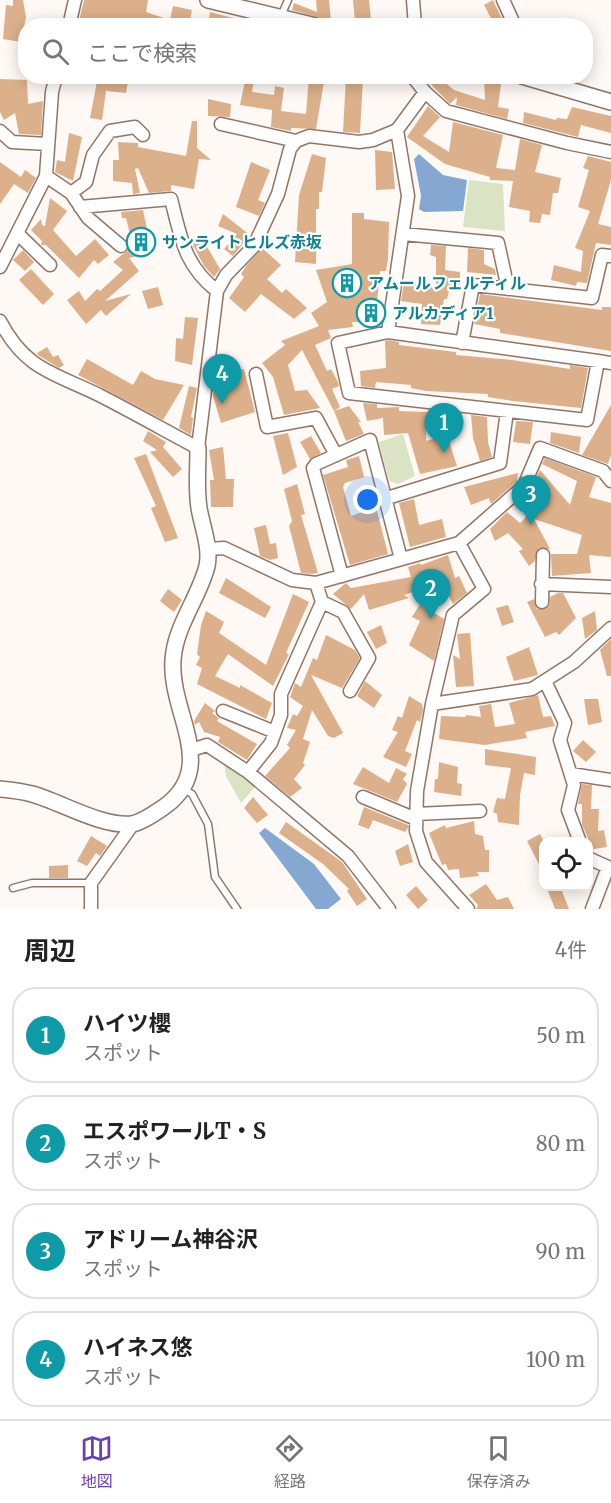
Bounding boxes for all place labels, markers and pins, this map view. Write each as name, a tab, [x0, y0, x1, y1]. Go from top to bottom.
building icon: サンライトヒルズ赤坂	[125, 226, 157, 258]
place label: サンライトヒルズ赤坂	[162, 232, 322, 252]
building icon: アムールフェルティル	[331, 267, 363, 299]
place label: アムールフェルティル	[368, 273, 526, 293]
building icon: アルカディア1	[355, 297, 387, 329]
place label: アルカディア1	[392, 303, 494, 323]
pin: 4	[202, 354, 242, 404]
pin: 1	[424, 404, 464, 453]
pin: 3	[512, 476, 550, 525]
pin: 2	[412, 570, 450, 619]

